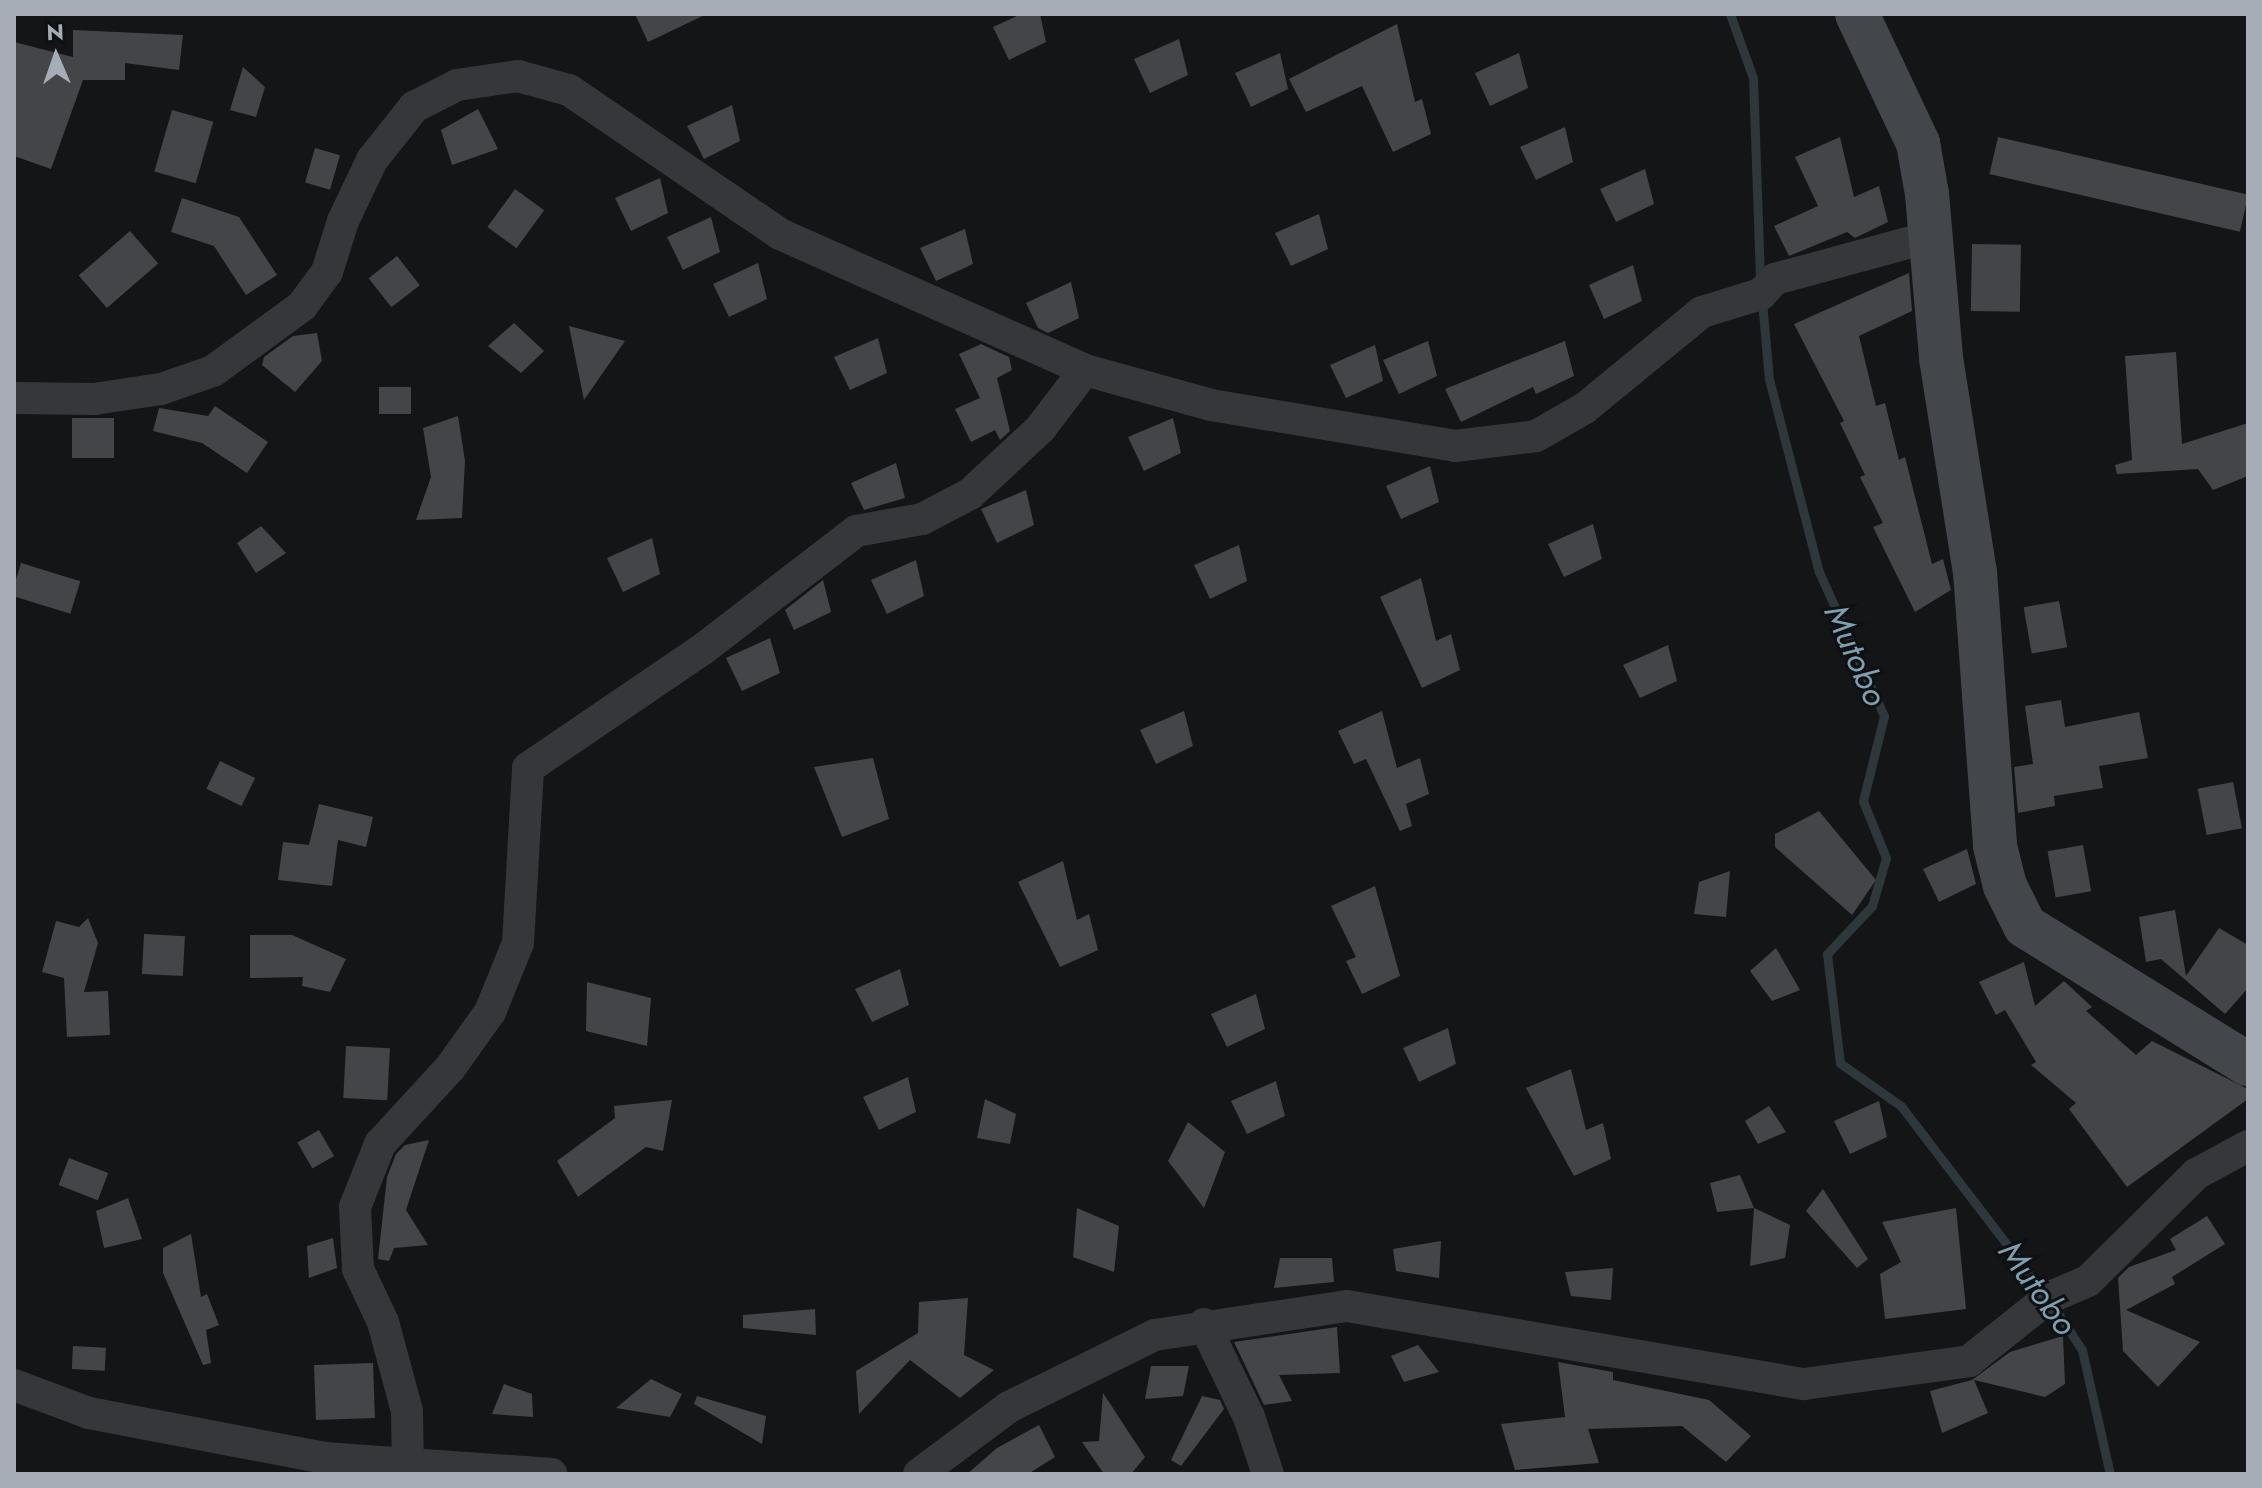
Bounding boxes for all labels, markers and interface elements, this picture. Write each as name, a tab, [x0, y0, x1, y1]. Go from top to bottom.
north arrow	[16, 16, 96, 96]
text: N	[46, 16, 64, 48]
water label: Mutobo	[1816, 598, 1896, 712]
water label: Mutobo	[1990, 1233, 2086, 1343]

